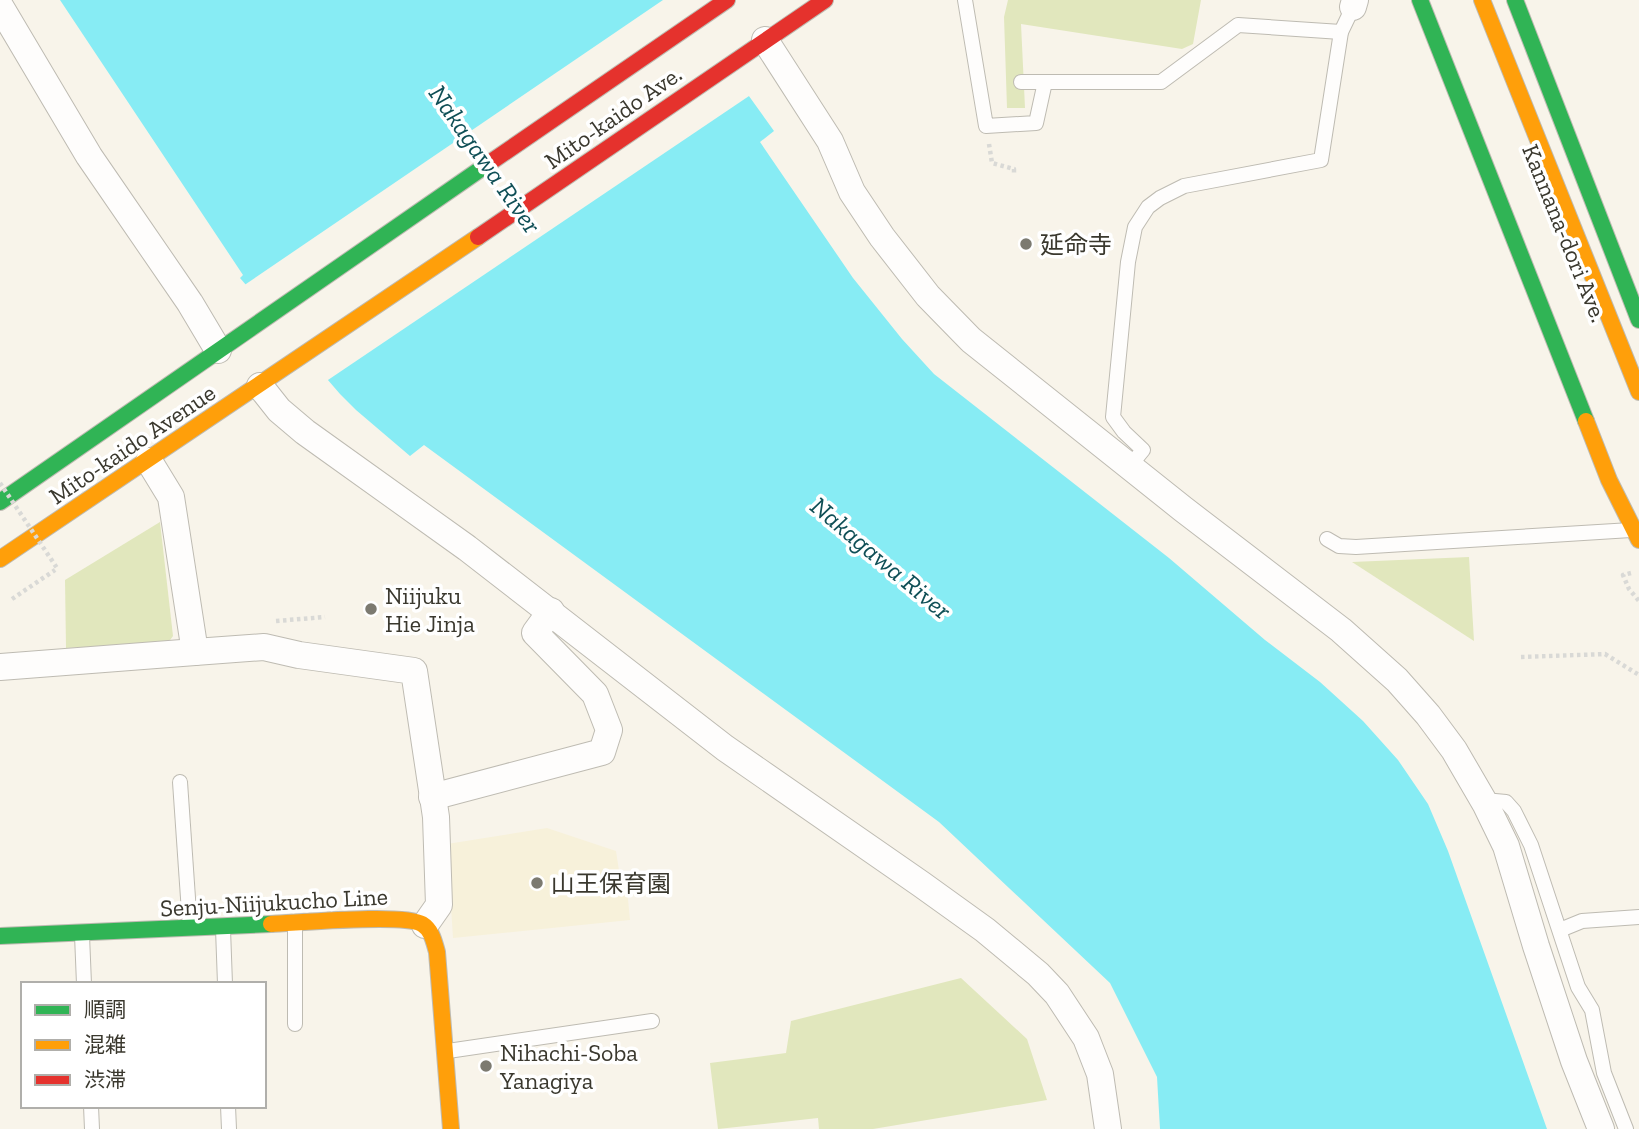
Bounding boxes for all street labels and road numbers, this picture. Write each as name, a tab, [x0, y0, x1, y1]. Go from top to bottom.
street label: Mito-kaido Ave.	[539, 59, 687, 175]
street label: Kannana-dori Ave.	[1516, 140, 1614, 326]
street label: Mito-kaido Avenue	[43, 378, 221, 510]
street label: Senju-Niijukucho Line	[159, 882, 389, 922]

